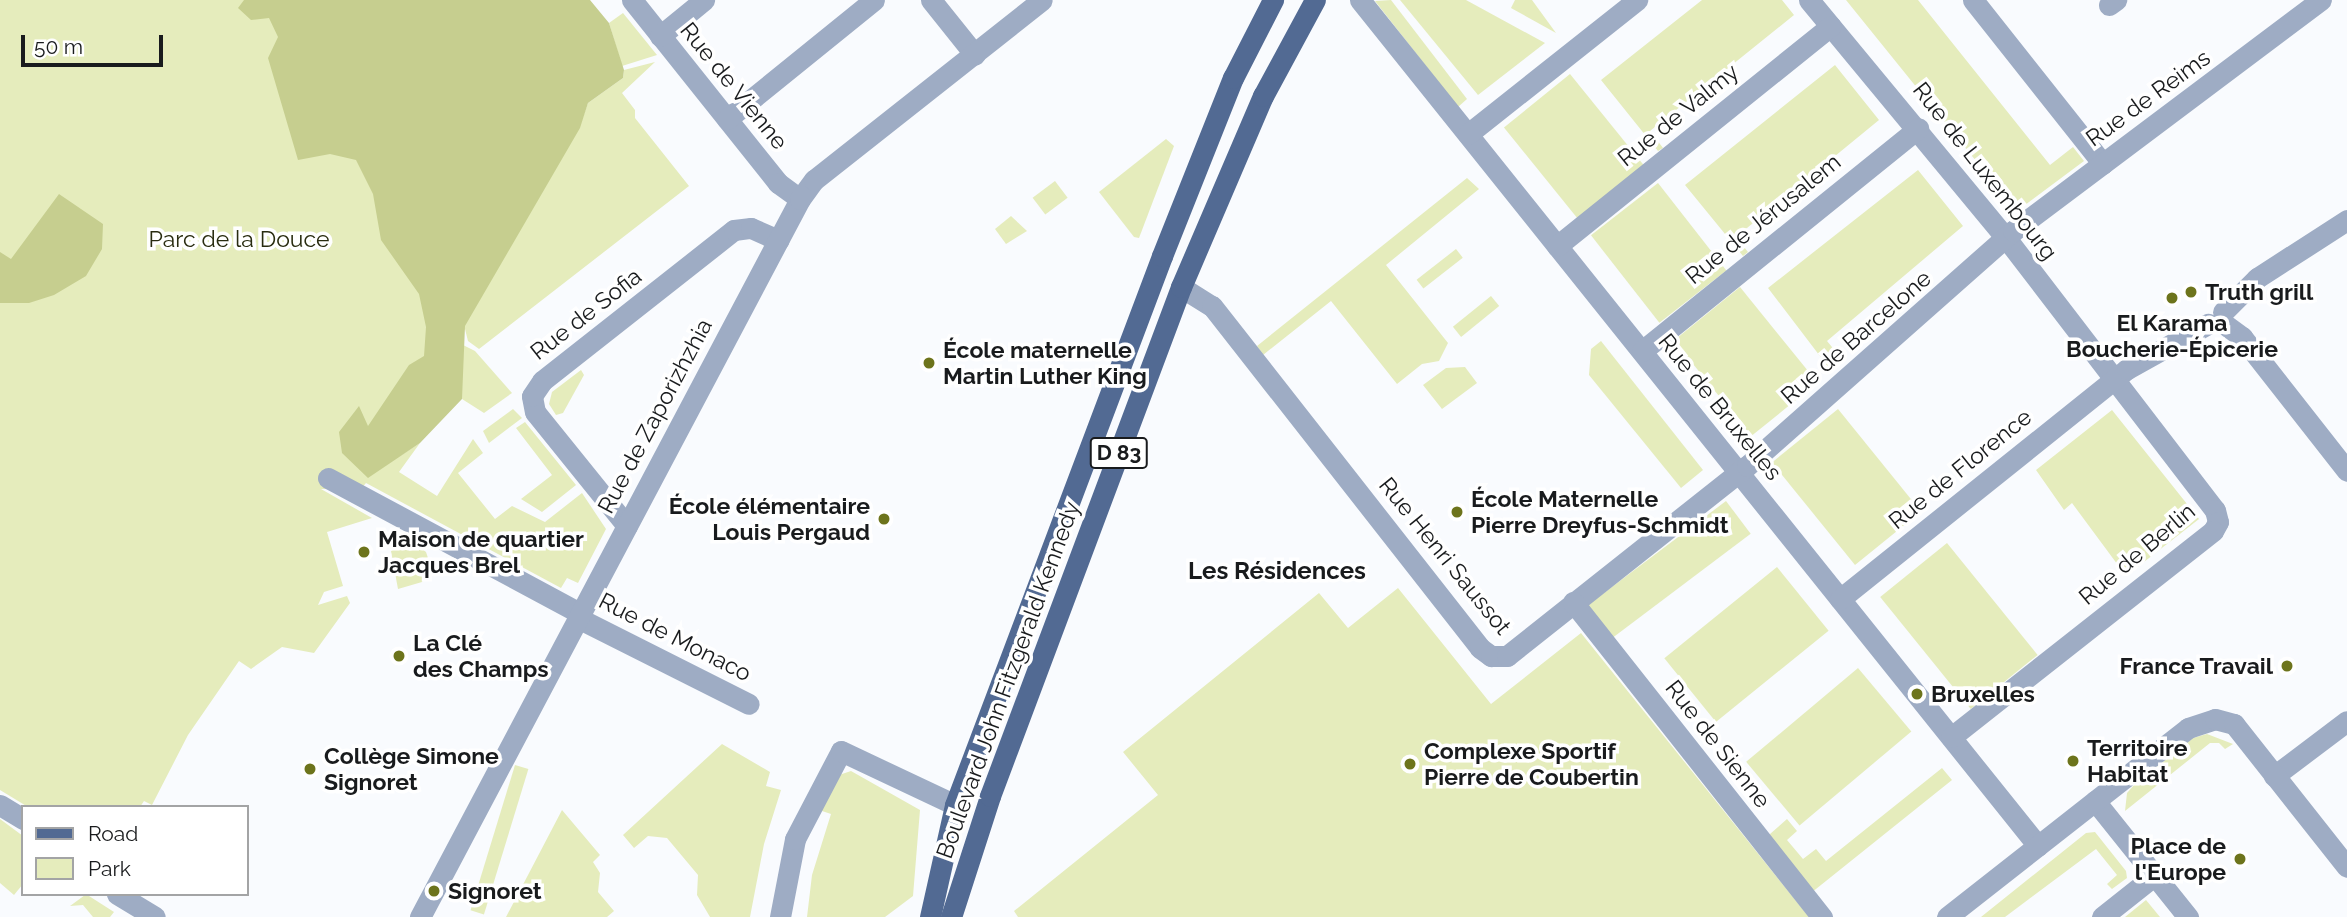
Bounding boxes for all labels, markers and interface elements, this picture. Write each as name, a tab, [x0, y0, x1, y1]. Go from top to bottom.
street label: Rue de Vienne	[674, 17, 794, 155]
scale bar	[24, 21, 166, 65]
text: 50 m	[34, 34, 83, 59]
street label: Rue de Reims	[2080, 44, 2216, 152]
street label: Rue de Valmy	[1612, 58, 1744, 172]
street label: Rue de Luxembourg	[1907, 77, 2063, 265]
street label: Rue de Jérusalem	[1680, 148, 1846, 290]
park label: Parc de la Douce	[148, 225, 330, 253]
street label: Rue de Sofia	[525, 262, 647, 366]
street label: Rue de Barcelone	[1775, 264, 1937, 410]
place label: Truth grill	[2205, 278, 2313, 306]
marker: Truth grill	[2183, 284, 2199, 300]
marker: El Karama Boucherie-Épicerie	[2164, 290, 2180, 306]
place label: El Karama Boucherie-Épicerie	[2066, 309, 2278, 363]
street label: Rue de Zaporizhzhia	[592, 314, 718, 518]
street label: Rue de Bruxelles	[1653, 328, 1787, 486]
place label: École maternelle Martin Luther King	[943, 336, 1147, 390]
marker: École maternelle Martin Luther King	[921, 355, 937, 371]
street label: Rue de Florence	[1883, 403, 2037, 535]
road number: D 83	[1089, 435, 1149, 470]
street label: Rue Henri Saussot	[1373, 472, 1517, 640]
place label: École Maternelle Pierre Dreyfus-Schmidt	[1471, 485, 1729, 539]
place label: École élémentaire Louis Pergaud	[669, 492, 870, 546]
street label: Boulevard John Fitzgerald Kennedy	[930, 497, 1086, 863]
street label: Rue de Berlin	[2073, 497, 2201, 611]
marker: École Maternelle Pierre Dreyfus-Schmidt	[1449, 504, 1465, 520]
marker: École élémentaire Louis Pergaud	[876, 511, 892, 527]
place label: Maison de quartier Jacques Brel	[378, 525, 584, 579]
marker: Maison de quartier Jacques Brel	[356, 544, 372, 560]
district label: Les Résidences	[1188, 557, 1366, 585]
street label: Rue de Monaco	[594, 587, 756, 687]
place label: La Clé des Champs	[413, 629, 549, 683]
marker: La Clé des Champs	[391, 648, 407, 664]
place label: France Travail	[2119, 652, 2273, 680]
marker: France Travail	[2279, 658, 2295, 674]
street label: Rue de Sienne	[1660, 675, 1776, 813]
place label: Bruxelles	[1931, 680, 2035, 708]
marker: Bruxelles	[1909, 686, 1925, 702]
place label: Territoire Habitat	[2087, 734, 2187, 788]
place label: Complexe Sportif Pierre de Coubertin	[1424, 737, 1639, 791]
place label: Collège Simone Signoret	[324, 742, 499, 796]
marker: Territoire Habitat	[2065, 753, 2081, 769]
marker: Complexe Sportif Pierre de Coubertin	[1402, 756, 1418, 772]
marker: Collège Simone Signoret	[302, 761, 318, 777]
legend	[21, 805, 248, 896]
text: Road	[88, 821, 138, 846]
place label: Place de l'Europe	[2130, 832, 2226, 886]
marker: Place de l'Europe	[2232, 851, 2248, 867]
text: Park	[88, 856, 131, 881]
place label: Signoret	[448, 877, 542, 905]
marker: Signoret	[426, 883, 442, 899]

